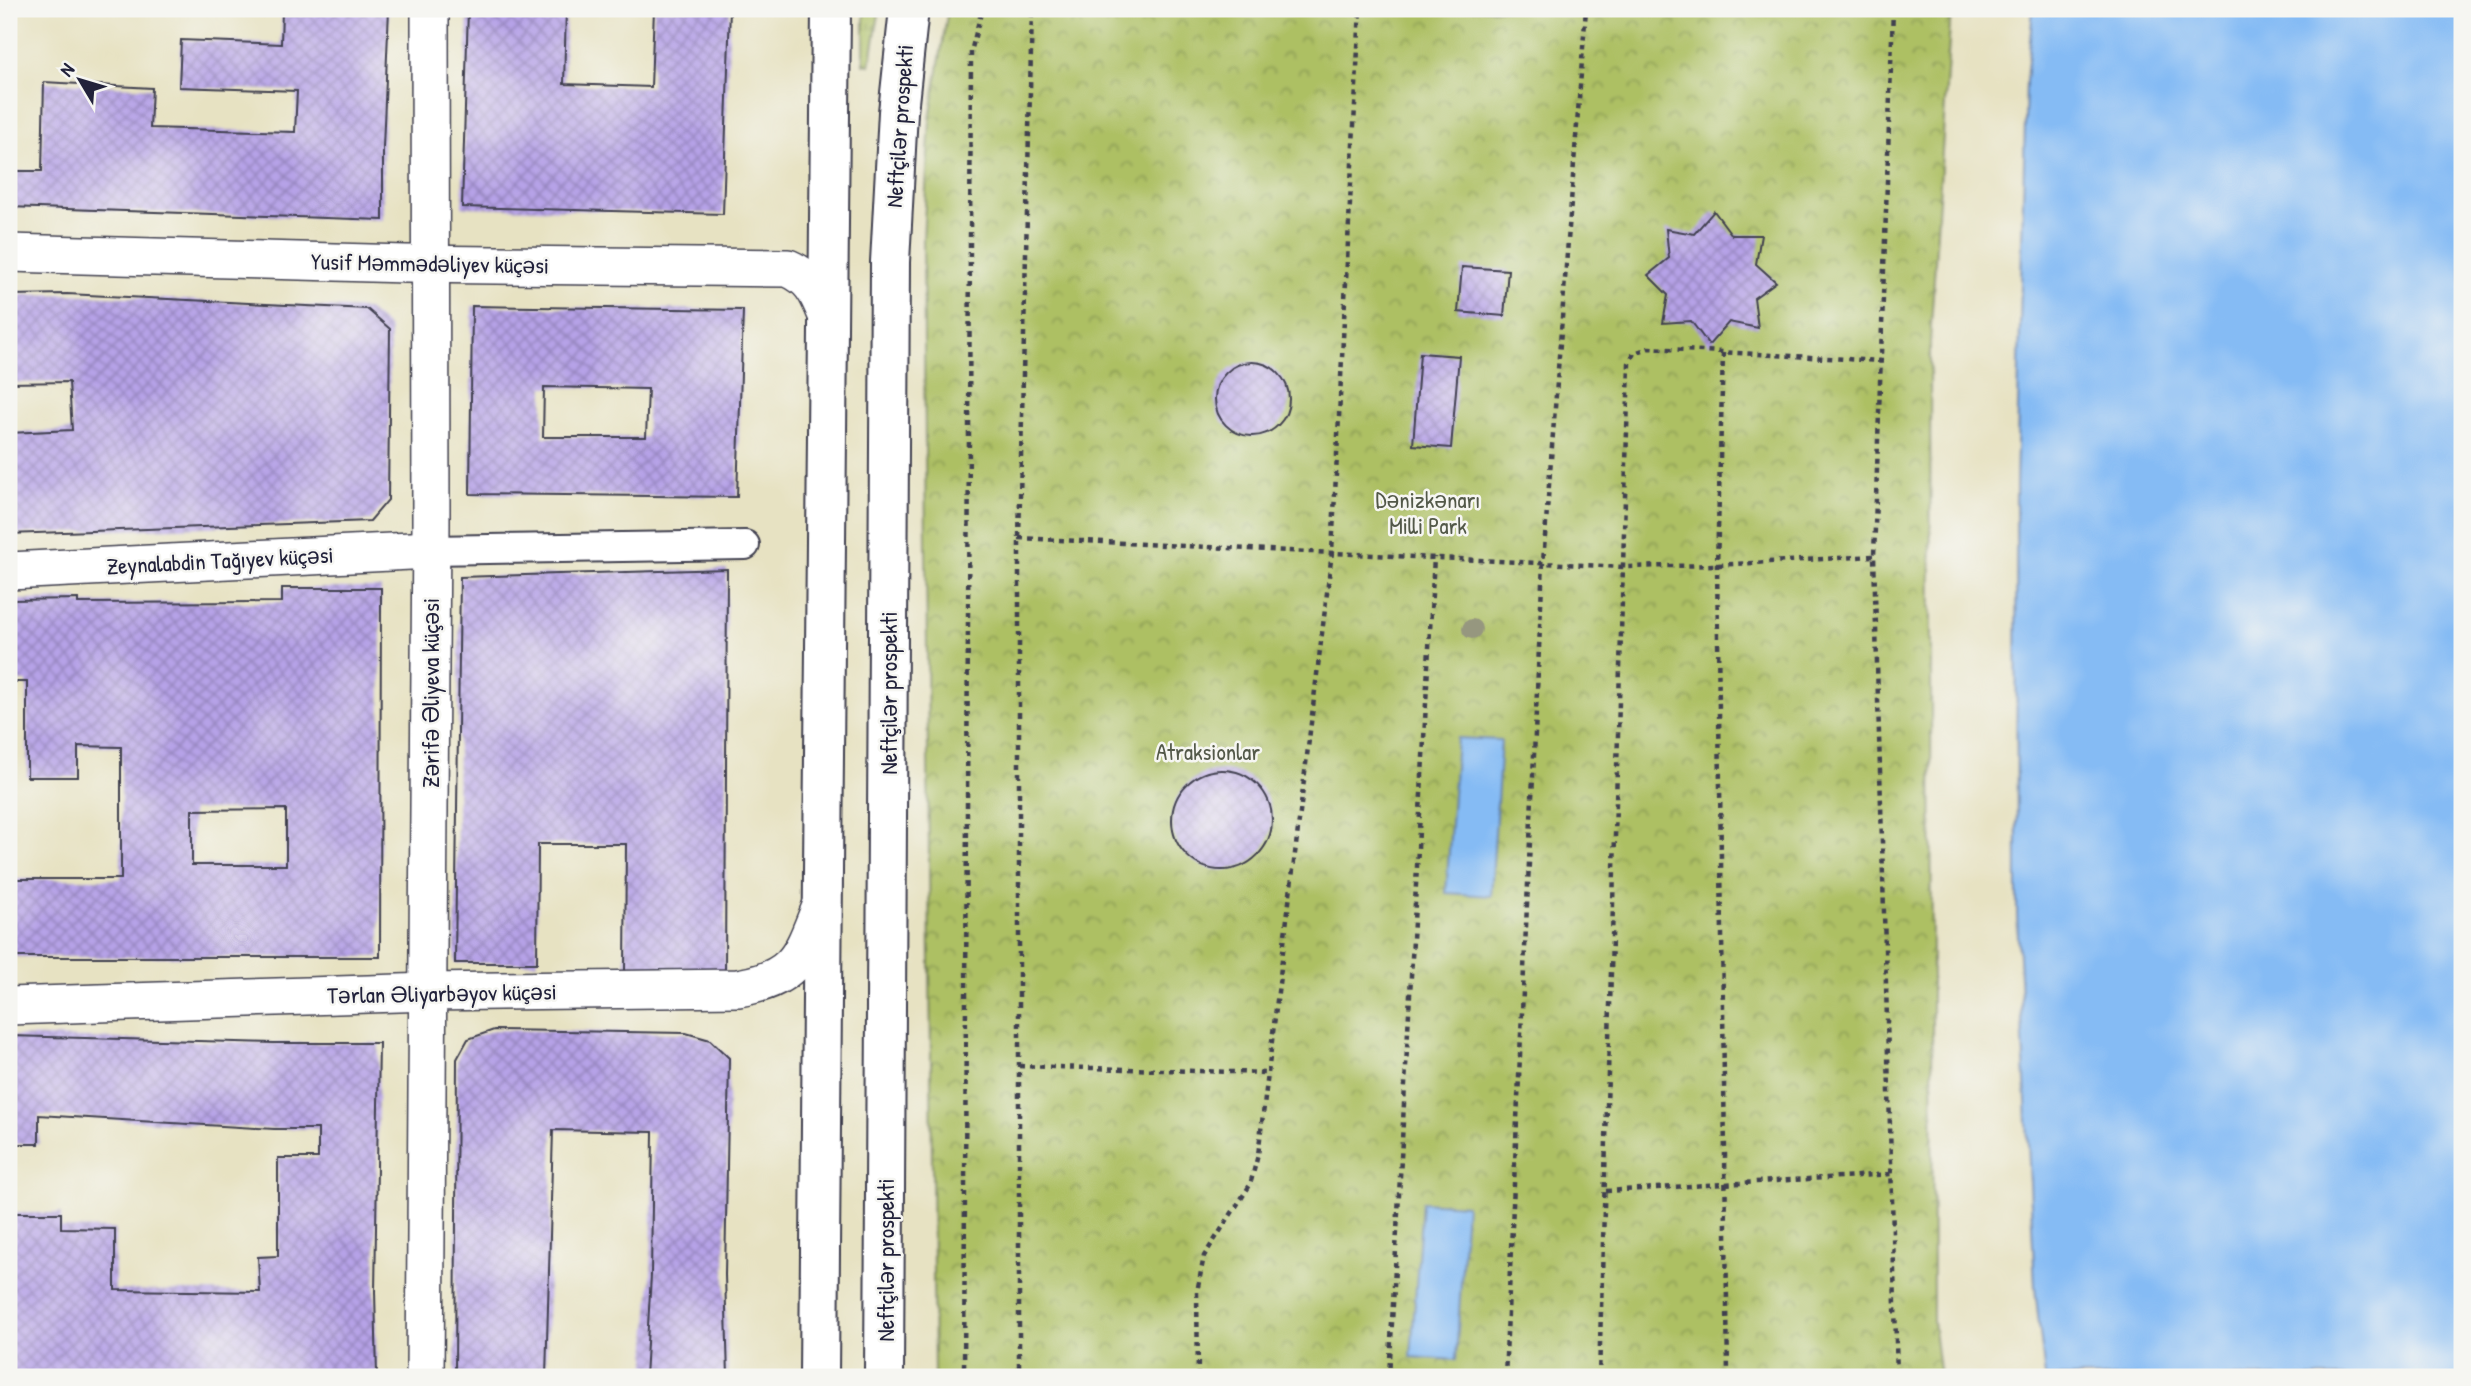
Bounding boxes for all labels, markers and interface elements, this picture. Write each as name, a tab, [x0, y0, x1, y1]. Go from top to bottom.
street label: Neftçilər prospekti	[878, 44, 920, 208]
north arrow	[46, 46, 116, 116]
text: N	[53, 58, 80, 82]
street label: Yusif Məmmədəliyev küçəsi	[311, 245, 549, 281]
park label: Dənizkənarı Milli Park	[1376, 484, 1480, 541]
street label: Zeynalabdin Tağıyev küçəsi	[106, 539, 334, 581]
street label: Zərifə Əliyeva küçəsi	[415, 598, 446, 788]
street label: Neftçilər prospekti	[873, 611, 904, 775]
park label: Atraksionlar	[1156, 736, 1260, 767]
street label: Tərlan Əliyarbəyov küçəsi	[327, 975, 557, 1011]
street label: Neftçilər prospekti	[870, 1178, 901, 1342]

